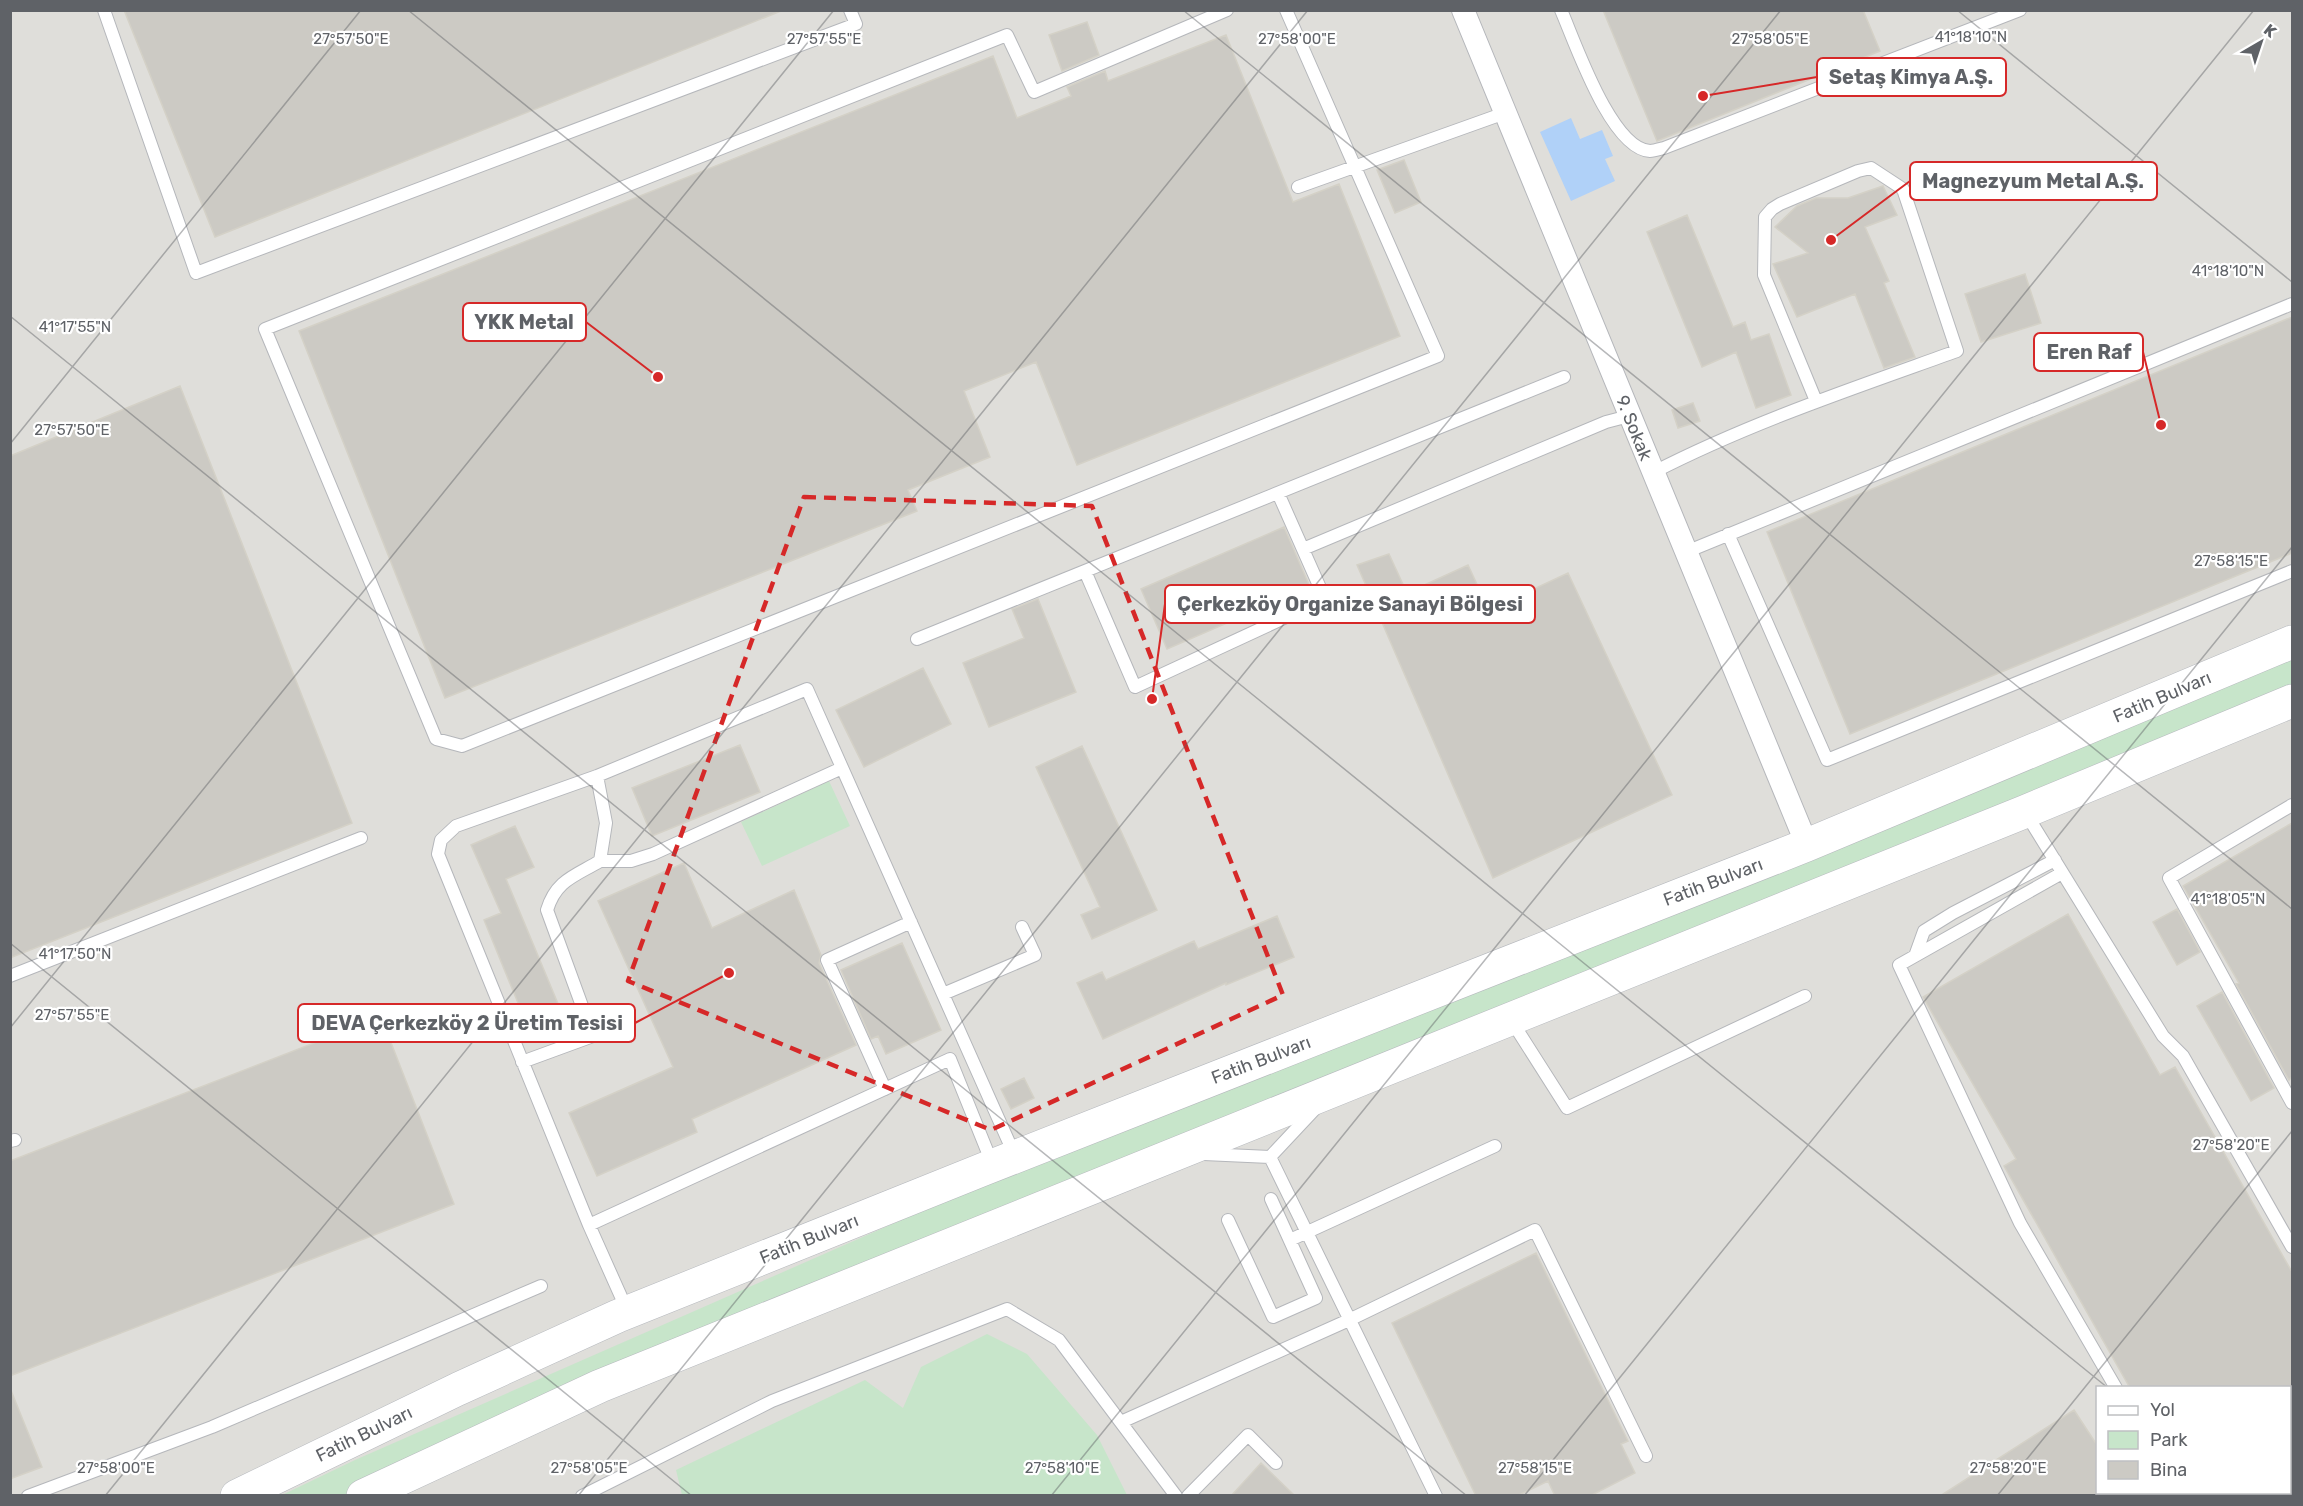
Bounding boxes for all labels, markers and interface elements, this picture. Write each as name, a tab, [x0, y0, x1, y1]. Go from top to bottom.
north arrow	[2231, 12, 2291, 72]
text: K	[2260, 20, 2281, 42]
text: 41°18'10"N	[1935, 28, 2007, 46]
text: 27°57'50"E	[313, 30, 389, 48]
text: 27°57'55"E	[787, 30, 861, 48]
text: 27°58'00"E	[1258, 30, 1336, 48]
text: 27°58'05"E	[1731, 30, 1809, 48]
callout: Setaş Kimya A.Ş.	[1817, 58, 2006, 96]
text: Setaş Kimya A.Ş.	[1829, 65, 1993, 89]
callout: Magnezyum Metal A.Ş.	[1910, 162, 2157, 200]
text: Magnezyum Metal A.Ş.	[1922, 169, 2144, 193]
text: 41°18'10"N	[2192, 262, 2264, 280]
callout: YKK Metal	[463, 303, 586, 341]
text: YKK Metal	[474, 310, 574, 334]
text: 41°17'55"N	[39, 318, 111, 336]
callout: Eren Raf	[2034, 333, 2143, 371]
text: Eren Raf	[2046, 340, 2132, 364]
street label: 9. Sokak	[1611, 392, 1657, 464]
text: 27°57'50"E	[34, 421, 110, 439]
text: 27°58'15"E	[2194, 552, 2268, 570]
callout: Çerkezköy Organize Sanayi Bölgesi	[1165, 585, 1535, 623]
text: Çerkezköy Organize Sanayi Bölgesi	[1177, 592, 1523, 616]
street label: Fatih Bulvarı	[2110, 666, 2214, 728]
street label: Fatih Bulvarı	[1660, 853, 1766, 911]
text: 41°18'05"N	[2191, 890, 2265, 908]
text: 41°17'50"N	[38, 945, 112, 963]
callout: DEVA Çerkezköy 2 Üretim Tesisi	[298, 1004, 635, 1042]
text: 27°57'55"E	[35, 1006, 109, 1024]
text: DEVA Çerkezköy 2 Üretim Tesisi	[311, 1011, 623, 1035]
street label: Fatih Bulvarı	[1208, 1031, 1314, 1089]
text: 27°58'20"E	[2192, 1136, 2270, 1154]
street label: Fatih Bulvarı	[756, 1209, 862, 1269]
legend	[2096, 1386, 2291, 1494]
text: Yol	[2150, 1399, 2175, 1421]
street label: Fatih Bulvarı	[312, 1401, 416, 1467]
text: Park	[2150, 1429, 2188, 1451]
text: 27°58'00"E	[77, 1459, 155, 1477]
text: 27°58'05"E	[550, 1459, 628, 1477]
text: 27°58'10"E	[1025, 1459, 1099, 1477]
text: 27°58'15"E	[1498, 1459, 1572, 1477]
text: 27°58'20"E	[1969, 1459, 2047, 1477]
text: Bina	[2150, 1459, 2187, 1481]

